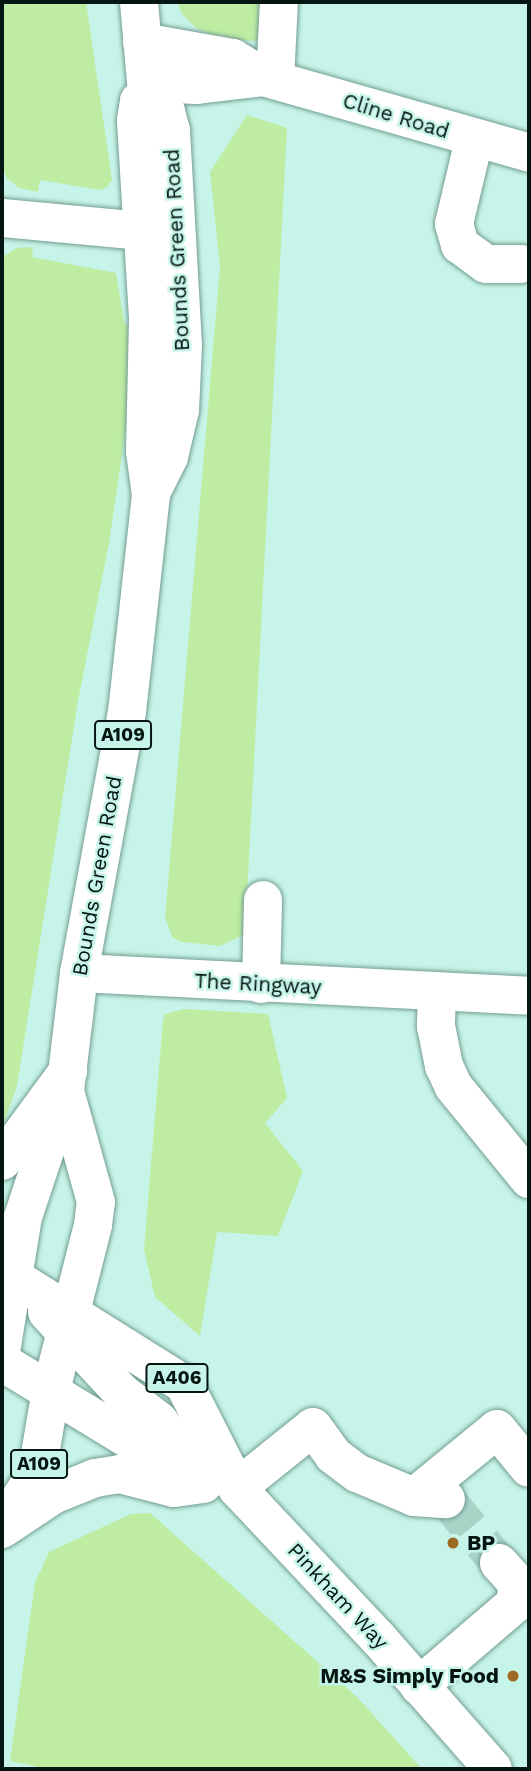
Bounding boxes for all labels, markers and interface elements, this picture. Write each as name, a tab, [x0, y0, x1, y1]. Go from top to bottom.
street label: Cline Road	[340, 88, 452, 144]
street label: Bounds Green Road	[159, 148, 195, 352]
road number: A109	[93, 720, 153, 750]
street label: Bounds Green Road	[67, 774, 127, 978]
street label: The Ringway	[194, 968, 322, 1000]
road number: A406	[144, 1362, 210, 1394]
road number: A109	[9, 1448, 69, 1480]
place label: BP	[467, 1530, 495, 1556]
marker: BP	[445, 1535, 461, 1551]
street label: Pinkham Way	[282, 1537, 394, 1655]
place label: M&S Simply Food	[320, 1663, 499, 1689]
marker: M&S Simply Food	[505, 1668, 521, 1684]

